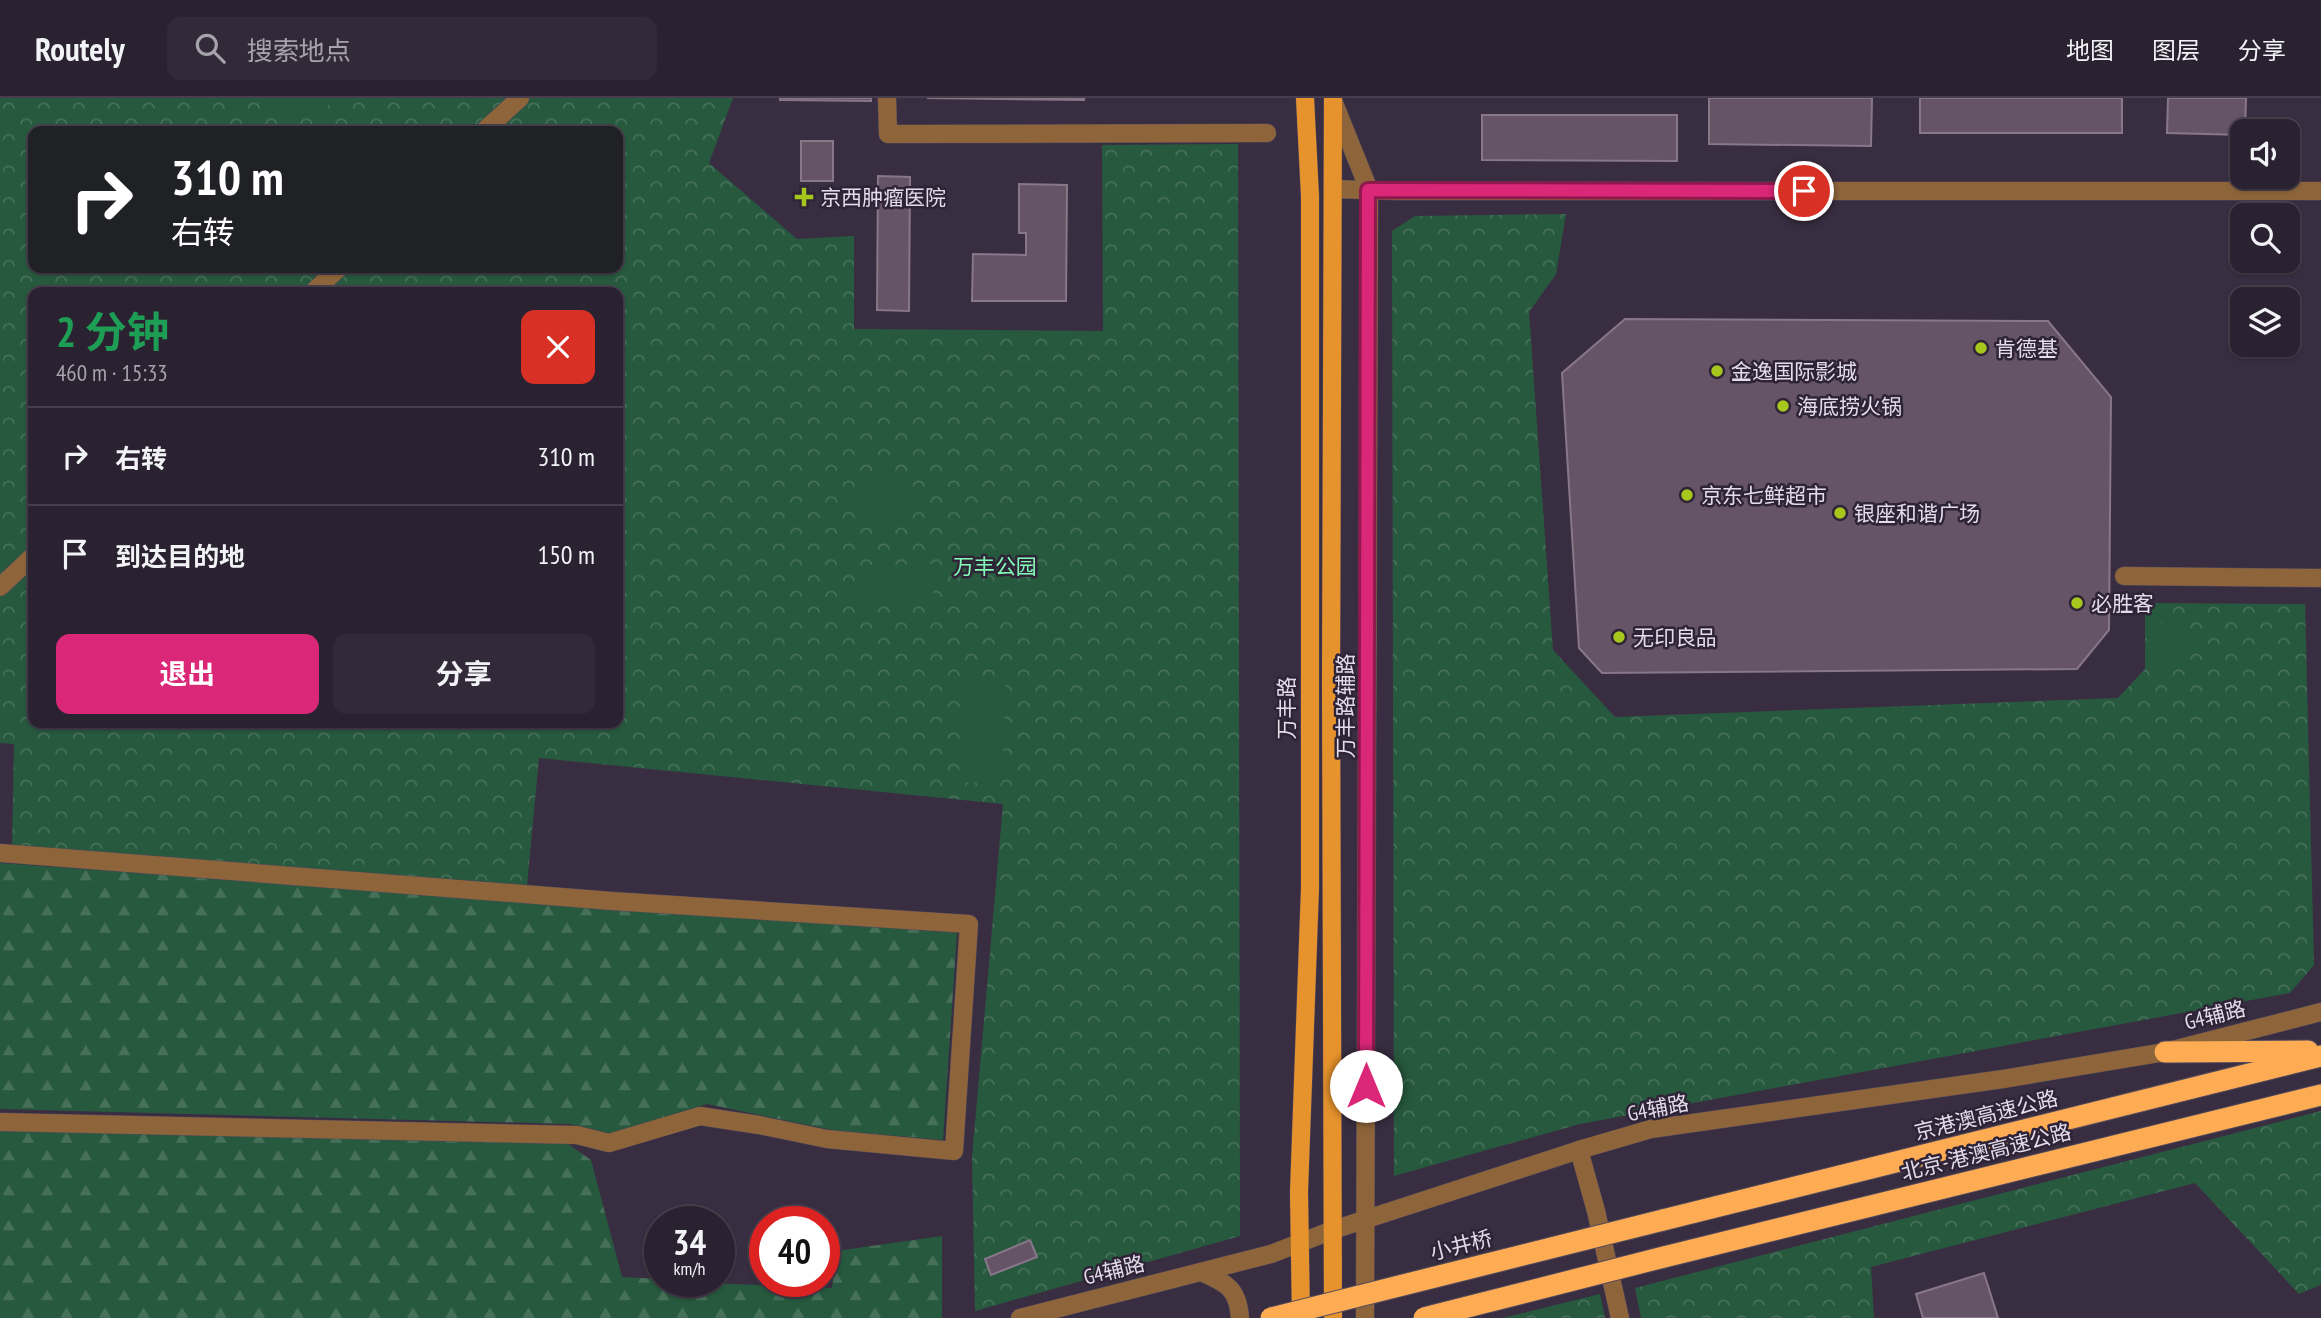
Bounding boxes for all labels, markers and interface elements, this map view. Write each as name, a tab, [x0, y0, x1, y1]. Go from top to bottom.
search box	[167, 17, 657, 80]
text: Routely	[35, 27, 125, 70]
icon: search	[191, 29, 229, 67]
text: 搜索地点	[247, 34, 351, 67]
text: 地图	[2066, 35, 2114, 66]
text: 图层	[2152, 35, 2200, 66]
text: 分享	[2238, 35, 2286, 66]
map controls	[2230, 119, 2300, 357]
button: sound	[2230, 119, 2300, 189]
text: 310 m	[171, 145, 284, 209]
icon: right	[56, 154, 147, 245]
pin	[1774, 161, 1834, 221]
icon: arrive	[1785, 172, 1823, 210]
place label: 京西肿瘤医院	[820, 184, 946, 211]
marker: 京西肿瘤医院	[794, 187, 814, 207]
button: search	[2230, 203, 2300, 273]
text: 右转	[171, 211, 235, 253]
button: layers	[2230, 287, 2300, 357]
text: 2 分钟	[56, 304, 169, 359]
button: close	[521, 310, 595, 384]
place label: 肯德基	[1995, 335, 2058, 362]
marker: 肯德基	[1973, 340, 1989, 356]
text: 460 m · 15:33	[56, 358, 168, 387]
place label: 金逸国际影城	[1731, 358, 1857, 385]
marker: 金逸国际影城	[1709, 363, 1725, 379]
place label: 海底捞火锅	[1797, 393, 1902, 420]
marker: 海底捞火锅	[1775, 398, 1791, 414]
icon: right	[56, 437, 94, 475]
text: 310 m	[537, 440, 595, 473]
text: 右转	[115, 442, 167, 475]
place label: 京东七鲜超市	[1701, 482, 1827, 509]
marker: 京东七鲜超市	[1679, 487, 1695, 503]
place label: 银座和谐广场	[1854, 500, 1980, 527]
marker: 银座和谐广场	[1832, 505, 1848, 521]
icon: arrive	[56, 535, 94, 573]
text: 150 m	[537, 538, 595, 571]
text: 到达目的地	[115, 540, 245, 573]
park label: 万丰公园	[953, 553, 1037, 580]
place label: 必胜客	[2091, 590, 2154, 617]
marker: 必胜客	[2069, 595, 2085, 611]
place label: 无印良品	[1633, 624, 1717, 651]
marker: 无印良品	[1611, 629, 1627, 645]
button: 退出	[56, 634, 319, 714]
button: 分享	[333, 634, 595, 714]
street label: 万丰路辅路	[1332, 654, 1359, 759]
street label: 万丰路	[1273, 677, 1300, 740]
street label: G4辅路	[2182, 994, 2248, 1036]
position arrow	[1329, 1049, 1403, 1123]
street label: 京港澳高速公路	[1911, 1084, 2061, 1146]
street label: G4辅路	[1625, 1089, 1691, 1127]
street label: 北京-港澳高速公路	[1898, 1118, 2074, 1186]
speed limit sign: 40	[749, 1206, 840, 1297]
text: 34	[673, 1219, 706, 1265]
street label: 小井桥	[1427, 1224, 1495, 1266]
street label: G4辅路	[1081, 1249, 1147, 1291]
text: km/h	[674, 1257, 705, 1280]

